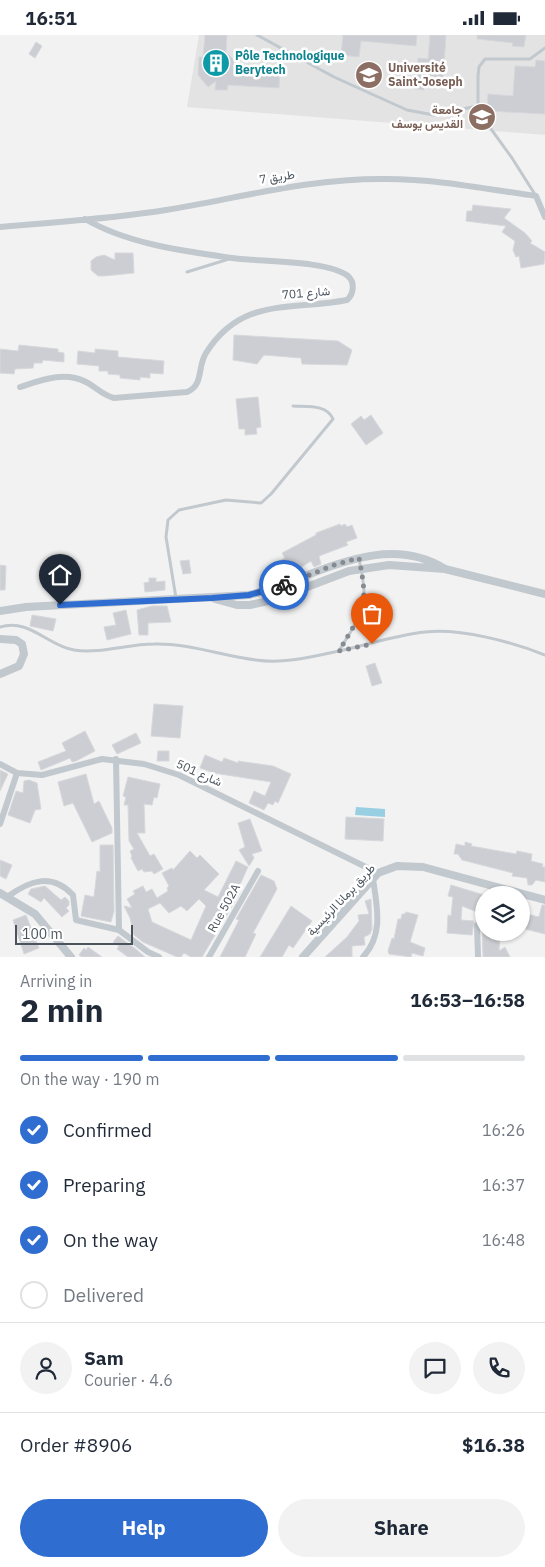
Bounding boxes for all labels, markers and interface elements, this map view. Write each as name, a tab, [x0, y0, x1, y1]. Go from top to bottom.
text: 16:51	[25, 6, 77, 30]
building icon: Pôle Technologique Berytech	[201, 48, 231, 78]
place label: Pôle Technologique Berytech	[235, 48, 345, 77]
school or university icon: Université Saint-Joseph	[354, 60, 384, 90]
place label: Université Saint-Joseph	[388, 60, 463, 89]
place label: جامعة القديس يوسف	[391, 102, 463, 132]
school or university icon: جامعة القديس يوسف	[467, 102, 497, 132]
street label: طريق 7	[258, 166, 296, 188]
street label: شارع 701	[281, 283, 331, 304]
pin	[39, 554, 81, 605]
courier	[259, 560, 309, 610]
icon: home	[46, 561, 74, 589]
icon: bike	[270, 571, 298, 599]
pin	[351, 593, 393, 644]
icon: bag	[358, 600, 386, 628]
street label: شارع 501	[173, 756, 224, 791]
street label: طريق برمانا الرئيسية	[303, 860, 379, 940]
street label: Rue 502A	[204, 881, 243, 935]
map controls	[475, 886, 530, 941]
button: layers	[475, 886, 530, 941]
scale bar	[15, 922, 132, 945]
text: 100 m	[22, 925, 63, 943]
text: Arriving in	[20, 971, 92, 991]
text: 16:53–16:58	[410, 988, 525, 1012]
text: 2 min	[20, 989, 104, 1031]
text: On the way · 190 m	[20, 1069, 159, 1089]
icon: check	[20, 1116, 48, 1144]
text: Confirmed	[63, 1118, 152, 1142]
text: 16:26	[482, 1120, 525, 1140]
icon: check	[20, 1171, 48, 1199]
text: Preparing	[63, 1173, 145, 1197]
text: 16:37	[482, 1175, 525, 1195]
icon: check	[20, 1226, 48, 1254]
text: On the way	[63, 1228, 158, 1252]
text: 16:48	[482, 1230, 525, 1250]
text: Delivered	[63, 1283, 144, 1307]
button: person	[20, 1342, 72, 1394]
button: chat	[409, 1342, 461, 1394]
button: phone	[473, 1342, 525, 1394]
text: Sam	[84, 1346, 124, 1370]
text: Courier · 4.6	[84, 1370, 173, 1390]
text: Order #8906	[20, 1433, 132, 1457]
text: $16.38	[462, 1433, 525, 1457]
button: Help	[20, 1499, 268, 1557]
button: Share	[278, 1499, 525, 1557]

